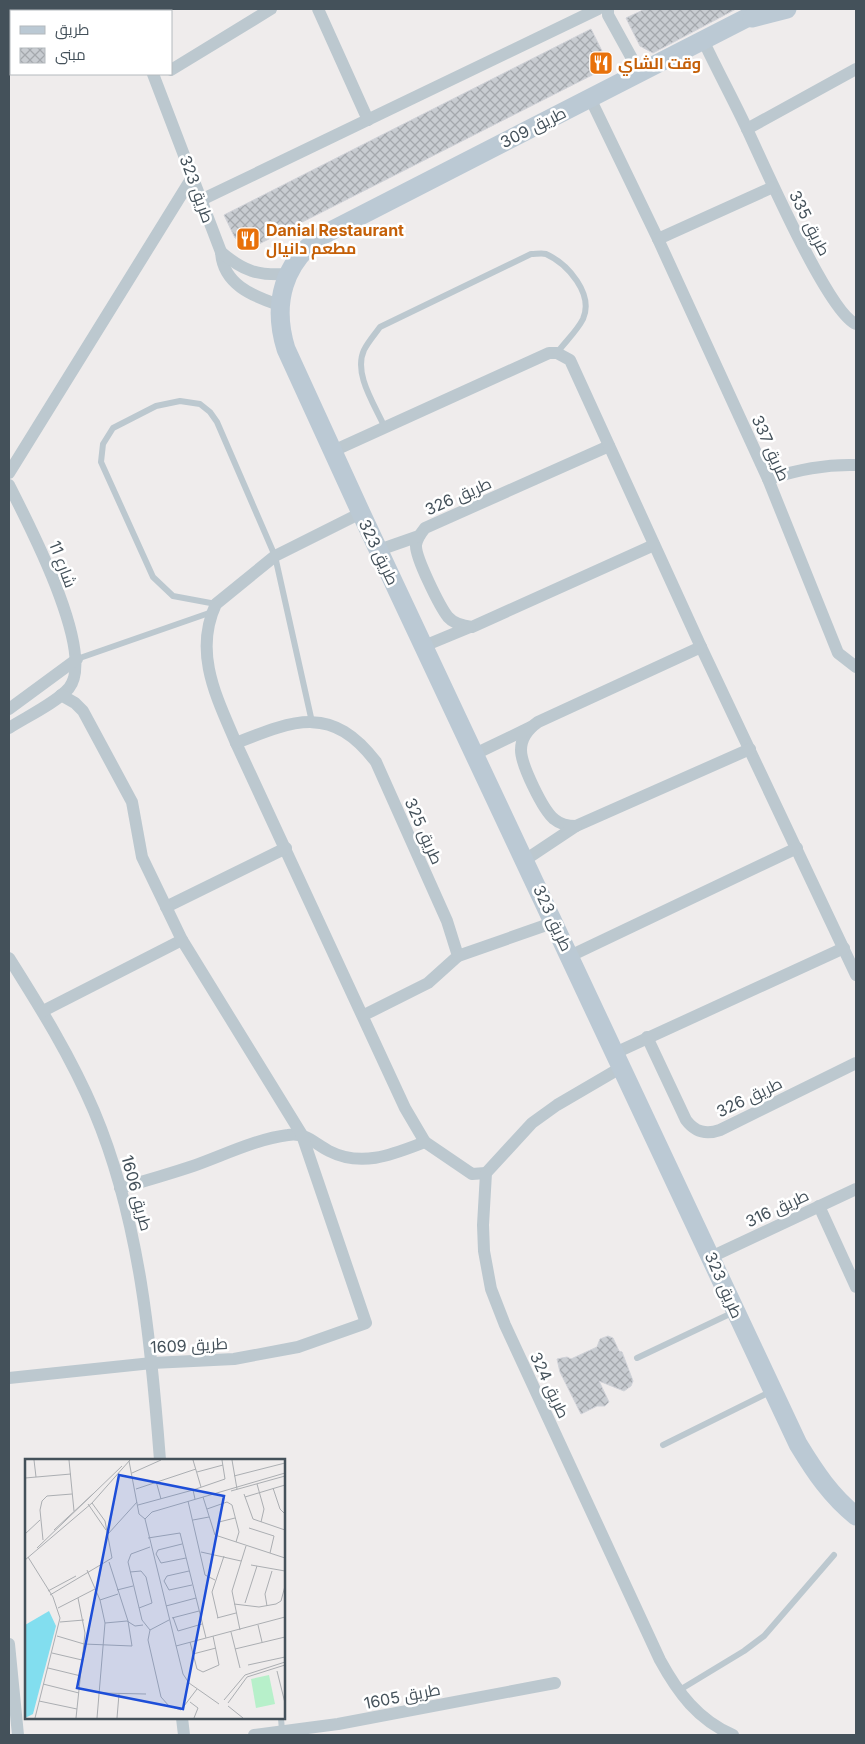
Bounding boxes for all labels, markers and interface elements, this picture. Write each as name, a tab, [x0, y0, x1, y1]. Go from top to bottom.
legend	[10, 10, 172, 75]
text: طريق	[55, 20, 89, 40]
text: مبنى	[55, 45, 86, 65]
restaurant icon: وقت الشاي	[588, 50, 614, 76]
place label: وقت الشاي	[618, 53, 701, 76]
street label: طريق 309	[497, 102, 570, 153]
street label: طريق 323	[175, 152, 218, 226]
street label: طريق 335	[784, 187, 835, 259]
place label: Danial Restaurant مطعم دانيال	[266, 220, 404, 260]
restaurant icon: Danial Restaurant مطعم دانيال	[235, 226, 261, 252]
street label: طريق 337	[747, 412, 794, 484]
street label: طريق 326	[422, 473, 495, 520]
street label: طريق 323	[354, 516, 403, 589]
street label: شارع 11	[43, 538, 81, 591]
street label: طريق 325	[400, 795, 447, 868]
street label: طريق 323	[528, 882, 577, 955]
street label: طريق 326	[713, 1073, 786, 1122]
street label: طريق 1606	[116, 1153, 157, 1233]
street label: طريق 316	[742, 1185, 812, 1232]
street label: طريق 323	[700, 1249, 747, 1322]
street label: طريق 1609	[150, 1333, 228, 1358]
street label: طريق 324	[525, 1349, 574, 1422]
inset map	[25, 1459, 285, 1719]
street label: طريق 1605	[362, 1679, 442, 1714]

